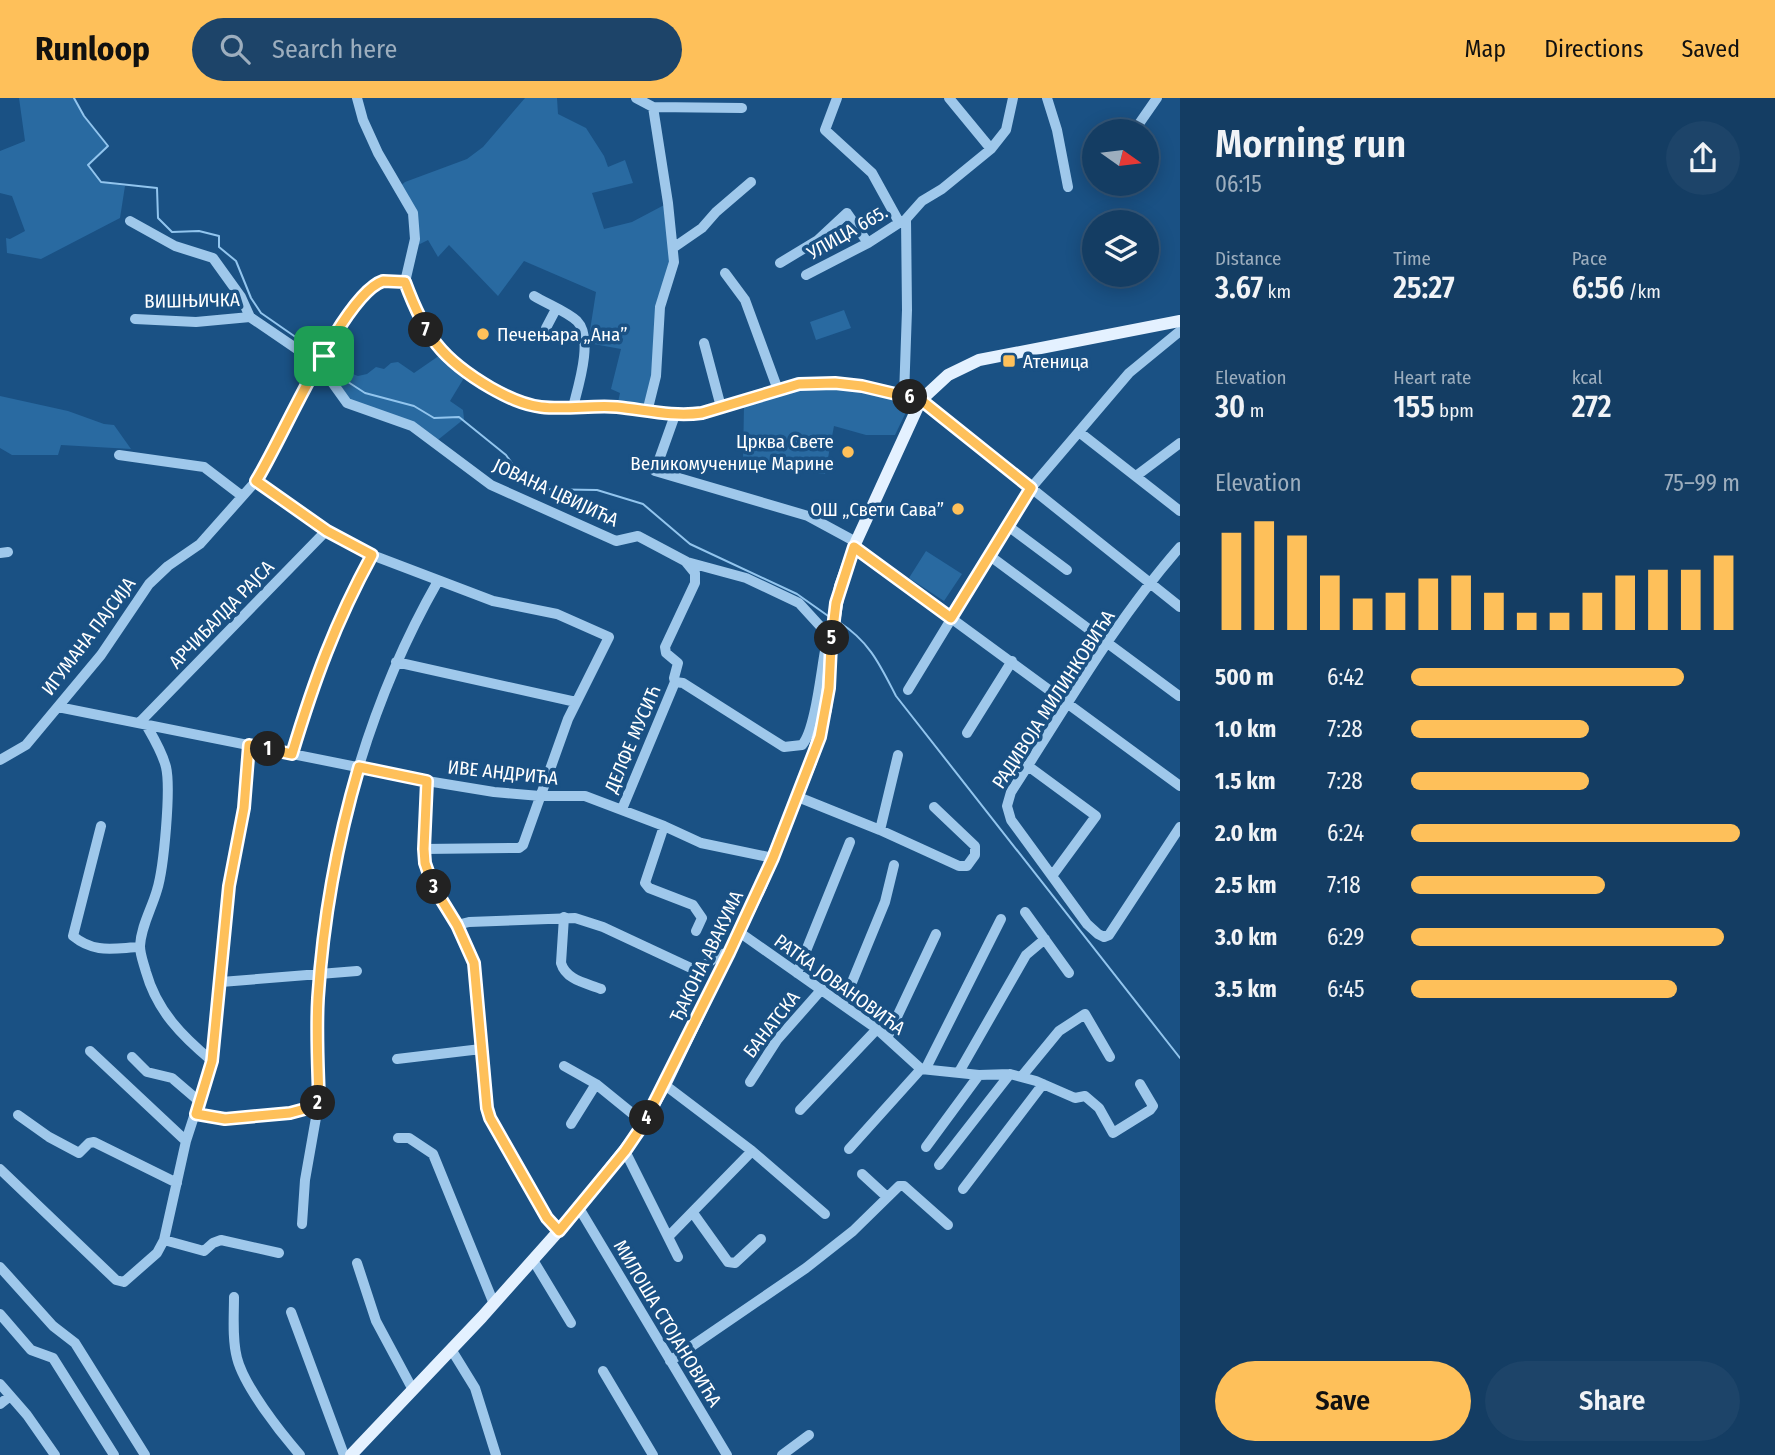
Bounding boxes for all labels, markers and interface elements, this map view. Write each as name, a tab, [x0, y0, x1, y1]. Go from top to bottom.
search box	[192, 18, 682, 81]
text: Runloop	[35, 29, 150, 69]
icon: search	[216, 30, 254, 68]
text: Search here	[272, 34, 397, 65]
text: Map	[1465, 35, 1506, 63]
text: Directions	[1544, 35, 1643, 63]
text: Saved	[1681, 35, 1740, 63]
north arrow	[1082, 119, 1158, 196]
map controls	[1082, 119, 1159, 287]
text: Morning run	[1215, 121, 1406, 167]
button: share	[1666, 121, 1740, 195]
text: 06:15	[1215, 170, 1262, 198]
street label: УЛИЦА 665.	[802, 200, 892, 265]
button: layers	[1082, 210, 1159, 287]
text: Distance	[1215, 247, 1282, 270]
text: Time	[1393, 247, 1431, 270]
text: Pace	[1572, 247, 1607, 270]
text: 3.67	[1215, 270, 1263, 306]
text: 25:27	[1393, 270, 1455, 306]
text: 6:56	[1572, 270, 1624, 306]
text: km	[1263, 280, 1291, 303]
text: /km	[1624, 280, 1661, 303]
street label: ВИШЊИЧКА	[144, 288, 240, 313]
pin: 7	[408, 313, 444, 348]
text: 7	[421, 318, 430, 341]
place label: Печењара „Ана”	[497, 323, 628, 346]
pin	[294, 326, 354, 386]
marker: Печењара „Ана”	[475, 326, 491, 342]
icon: arrive	[305, 337, 343, 375]
place label: Атеница	[1023, 350, 1089, 373]
marker: Атеница	[1001, 353, 1017, 369]
text: Elevation	[1215, 366, 1287, 389]
text: Heart rate	[1393, 366, 1471, 389]
text: kcal	[1572, 366, 1602, 389]
pin: 6	[892, 380, 928, 414]
text: 6	[905, 385, 914, 408]
text: 30	[1215, 389, 1245, 425]
text: 155	[1393, 389, 1435, 425]
text: 272	[1572, 389, 1612, 425]
text: m	[1245, 399, 1264, 422]
text: bpm	[1435, 399, 1474, 422]
place label: Црква Свете Великомученице Марине	[630, 430, 834, 475]
marker: Црква Свете Великомученице Марине	[840, 444, 856, 460]
street label: ЈОВАНА ЦВИЈИЋА	[489, 453, 622, 532]
text: Elevation	[1215, 469, 1302, 497]
text: 75–99 m	[1664, 469, 1740, 497]
place label: ОШ „Свети Сава”	[810, 498, 944, 521]
marker: ОШ „Свети Сава”	[950, 501, 966, 517]
street label: АРЧИБАЛДА РАЈСА	[164, 555, 279, 673]
street label: ИГУМАНА ПАЈСИЈА	[37, 573, 140, 700]
street label: РАДИВОЈА МИЛИНКОВИЋА	[987, 606, 1120, 793]
pin: 5	[814, 620, 850, 656]
text: 5	[827, 626, 836, 649]
text: 500 m	[1215, 663, 1274, 691]
text: 6:42	[1327, 663, 1364, 691]
street label: ДЕЛФЕ МУСИЋ	[599, 682, 665, 797]
text: 1.0 km	[1215, 715, 1276, 743]
text: 7:28	[1327, 715, 1363, 743]
pin: 1	[250, 732, 286, 766]
text: 1	[263, 737, 272, 760]
street label: ИВЕ АНДРИЋА	[446, 755, 559, 790]
text: 1.5 km	[1215, 767, 1276, 795]
text: 7:28	[1327, 767, 1363, 795]
text: 2.0 km	[1215, 819, 1277, 847]
text: 6:24	[1327, 819, 1364, 847]
pin: 3	[416, 870, 452, 904]
text: 2.5 km	[1215, 871, 1276, 899]
text: 7:18	[1327, 871, 1361, 899]
text: 3	[429, 875, 438, 898]
street label: ЂАКОНА АВАКУМА	[665, 887, 748, 1026]
text: 3.0 km	[1215, 923, 1277, 951]
text: 6:29	[1327, 923, 1364, 951]
street label: РАТКА ЈОВАНОВИЋА	[770, 929, 910, 1040]
text: 3.5 km	[1215, 975, 1277, 1003]
text: 6:45	[1327, 975, 1365, 1003]
street label: БАНАТСКА	[738, 986, 805, 1062]
pin: 2	[300, 1086, 336, 1121]
text: 2	[313, 1091, 322, 1114]
pin: 4	[630, 1100, 664, 1136]
text: 4	[642, 1106, 651, 1129]
street label: МИЛОША СТОЈАНОВИЋА	[609, 1236, 726, 1411]
button: Save	[1215, 1361, 1471, 1441]
button: Share	[1485, 1361, 1740, 1441]

